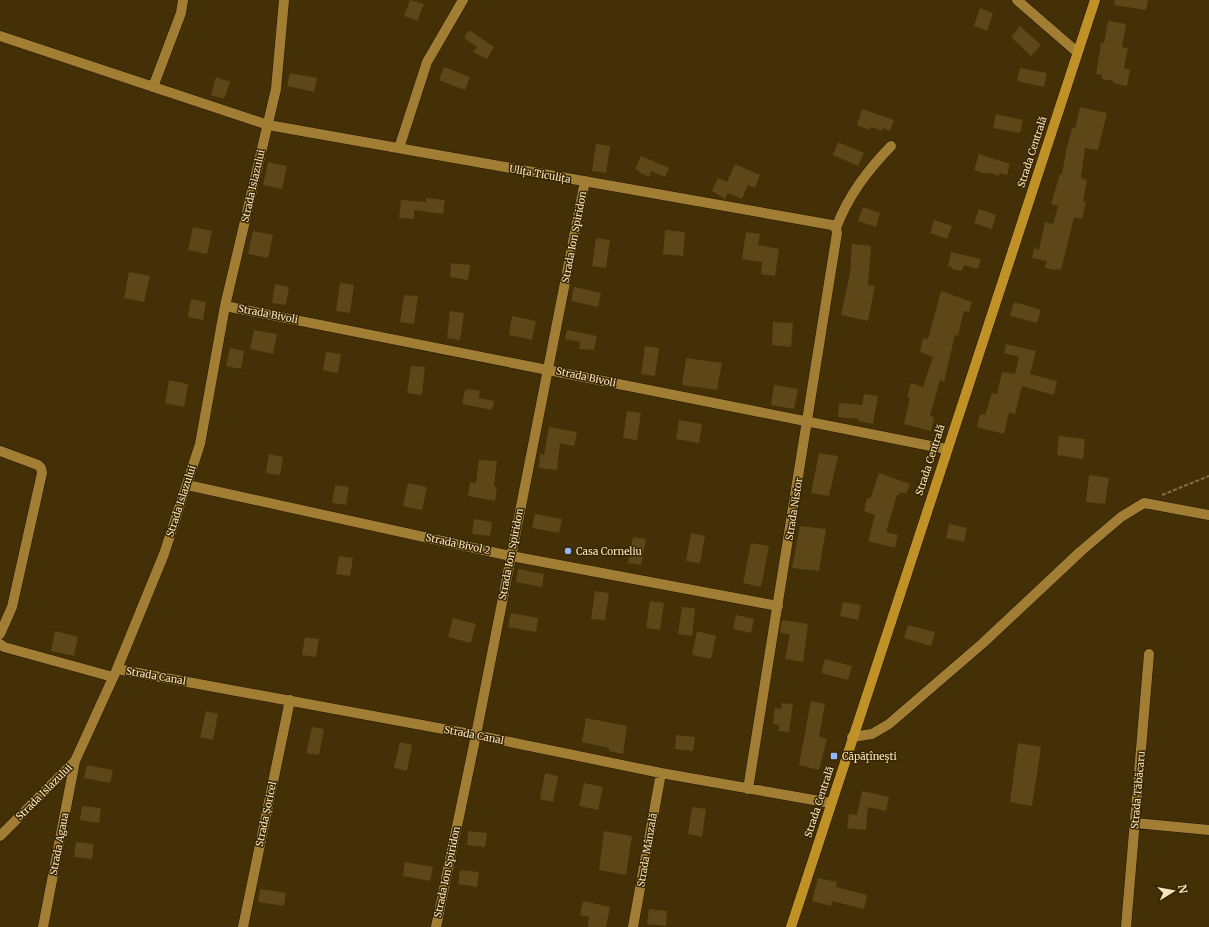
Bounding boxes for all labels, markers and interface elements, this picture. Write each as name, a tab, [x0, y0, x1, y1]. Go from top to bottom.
street label: Strada Centrală	[1014, 114, 1050, 189]
street label: Strada Islazului	[238, 148, 268, 224]
street label: Ulița Ticulița	[508, 162, 572, 186]
street label: Strada Ion Spiridon	[559, 190, 589, 284]
street label: Strada Bivoli	[237, 302, 299, 326]
street label: Strada Bivoli	[555, 364, 617, 390]
street label: Strada Centrală	[912, 422, 948, 497]
street label: Strada Islazului	[163, 464, 199, 538]
street label: Strada Nistor	[783, 476, 805, 541]
street label: Strada Ion Spiridon	[496, 507, 526, 601]
street label: Strada Bivol 2	[424, 531, 492, 557]
place label: Casa Corneliu	[576, 545, 642, 558]
marker: Casa Corneliu	[563, 546, 573, 556]
street label: Strada Canal	[125, 664, 187, 688]
street label: Strada Canal	[443, 723, 505, 747]
place label: Căpăţîneşti	[842, 750, 897, 763]
street label: Strada Tăbăcaru	[1128, 750, 1148, 830]
marker: Căpăţîneşti	[829, 751, 839, 761]
street label: Strada Islazului	[13, 761, 75, 823]
street label: Strada Centrală	[801, 764, 837, 839]
street label: Strada Șoricel	[253, 780, 279, 848]
street label: Strada Agaua	[47, 811, 72, 876]
street label: Strada Mânzală	[634, 811, 660, 888]
street label: Strada Ion Spiridon	[431, 825, 463, 919]
north arrow	[1153, 871, 1193, 911]
text: N	[1175, 883, 1191, 895]

